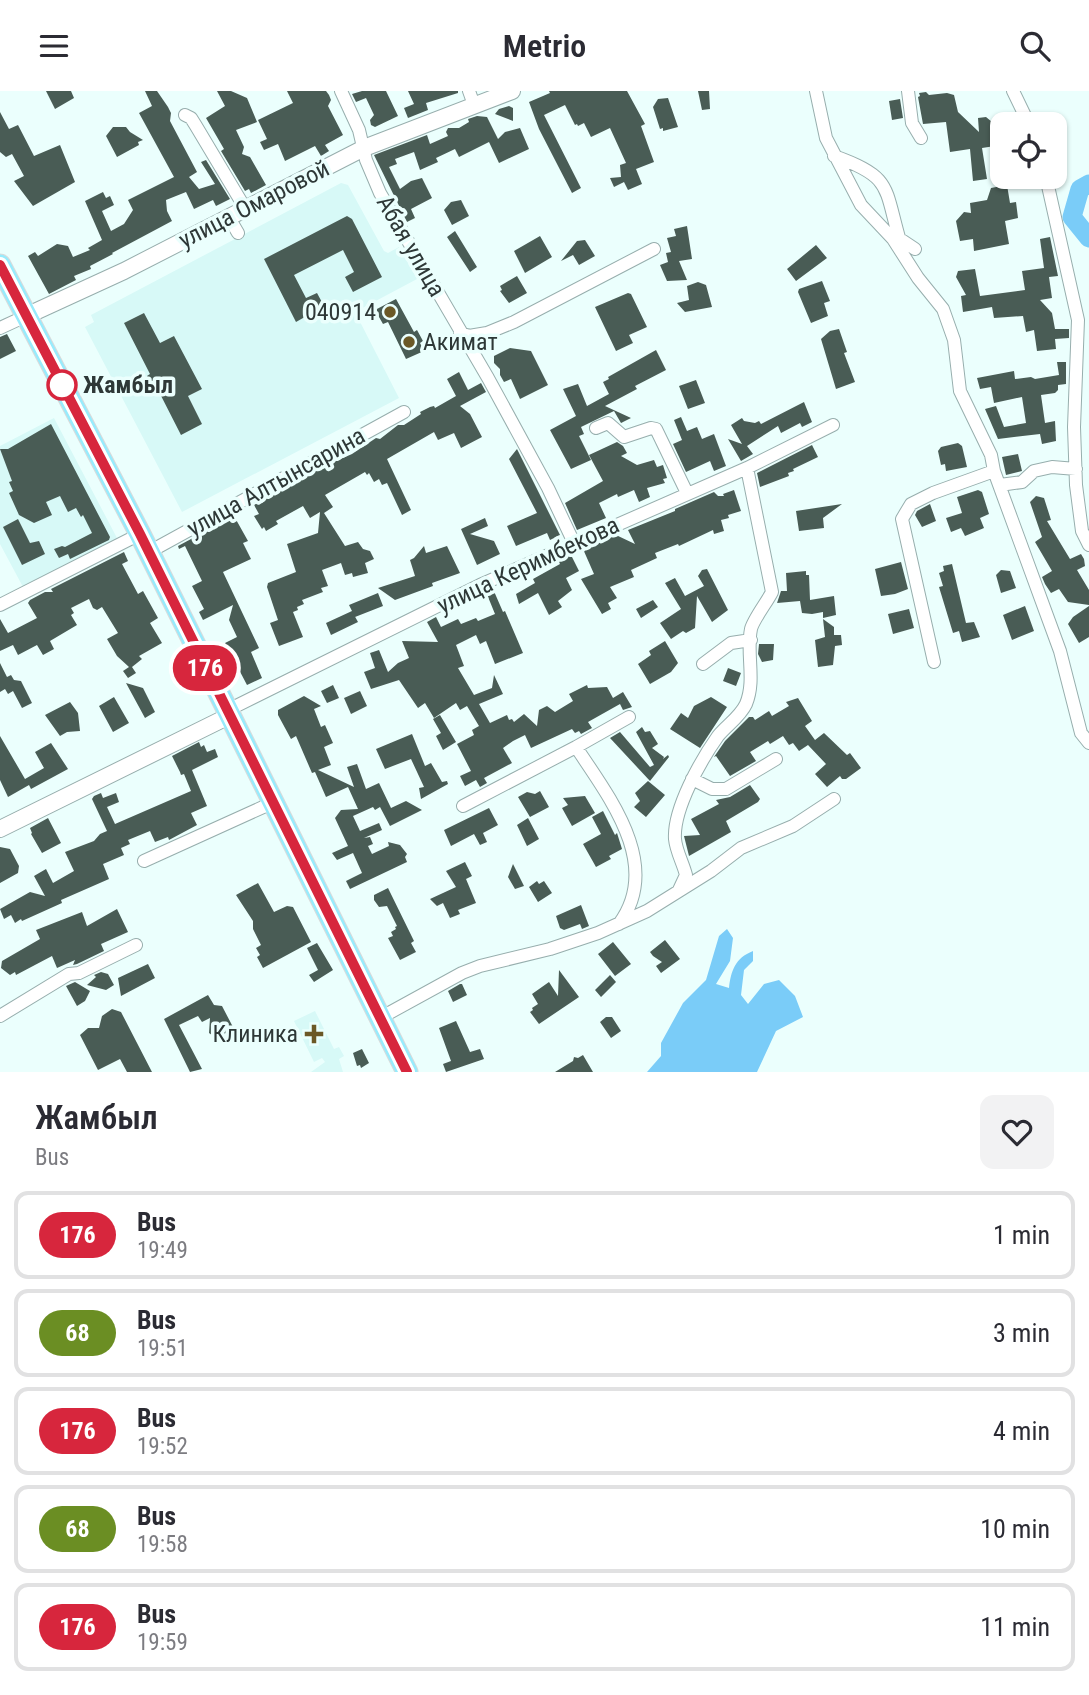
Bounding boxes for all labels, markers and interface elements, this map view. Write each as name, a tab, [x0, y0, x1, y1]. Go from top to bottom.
icon: menu	[35, 27, 73, 65]
text: Metrio	[503, 27, 586, 65]
icon: search	[1016, 27, 1054, 65]
map controls	[990, 112, 1067, 189]
button: locate	[990, 112, 1067, 189]
street label: улица Омаровой	[174, 154, 334, 254]
street label: Абая улица	[371, 190, 451, 302]
place label: 040914	[305, 298, 376, 326]
marker: 040914	[382, 304, 398, 320]
place label: Акимат	[423, 328, 498, 356]
marker: Акимат	[401, 334, 417, 350]
marker: Жамбыл	[47, 370, 77, 400]
place label: Жамбыл	[83, 371, 173, 399]
street label: улица Алтынсарина	[182, 422, 370, 542]
street label: улица Керимбекова	[433, 511, 623, 619]
line badge: 176	[165, 645, 245, 691]
text: 176	[187, 654, 223, 682]
place label: Клиника	[213, 1020, 298, 1048]
marker: Клиника	[304, 1024, 324, 1044]
button: heart	[980, 1095, 1054, 1169]
text: Жамбыл	[35, 1098, 158, 1137]
text: Bus	[35, 1144, 69, 1171]
text: Bus	[137, 1207, 176, 1237]
text: 1 min	[993, 1220, 1050, 1250]
text: 176	[59, 1221, 96, 1249]
text: 19:49	[137, 1237, 188, 1264]
text: Bus	[137, 1305, 176, 1335]
text: 3 min	[993, 1318, 1050, 1348]
text: 68	[65, 1319, 90, 1347]
text: 19:51	[137, 1335, 188, 1362]
text: Bus	[137, 1403, 176, 1433]
text: 4 min	[993, 1416, 1050, 1446]
text: 176	[59, 1417, 96, 1445]
text: 19:52	[137, 1433, 188, 1460]
text: Bus	[137, 1501, 176, 1531]
text: 10 min	[980, 1514, 1050, 1544]
text: 68	[65, 1515, 90, 1543]
text: 19:58	[137, 1531, 188, 1558]
text: Bus	[137, 1599, 176, 1629]
text: 11 min	[980, 1612, 1050, 1642]
text: 176	[59, 1613, 96, 1641]
text: 19:59	[137, 1629, 188, 1656]

